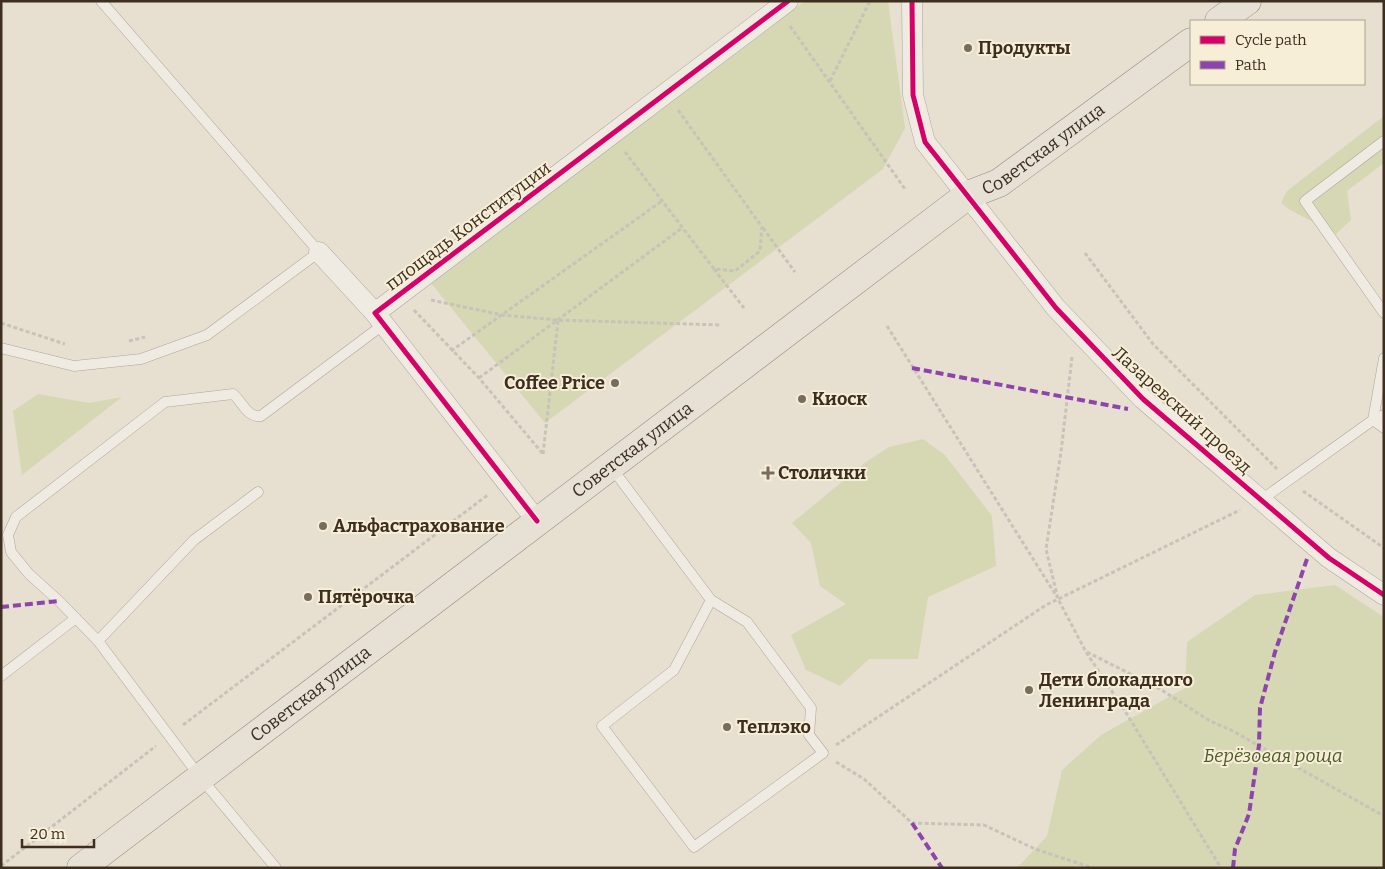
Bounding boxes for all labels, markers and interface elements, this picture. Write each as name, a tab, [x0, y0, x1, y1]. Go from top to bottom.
legend	[1190, 20, 1365, 85]
text: Cycle path	[1235, 31, 1307, 49]
place label: Продукты	[978, 37, 1071, 59]
marker: Продукты	[962, 42, 974, 54]
text: Path	[1235, 56, 1267, 74]
street label: Советская улица	[979, 98, 1109, 200]
street label: площадь Конституции	[381, 157, 555, 295]
street label: Лазаревский проезд	[1108, 342, 1256, 478]
place label: Coffee Price	[504, 372, 605, 394]
marker: Coffee Price	[609, 377, 621, 389]
place label: Киоск	[812, 388, 867, 410]
marker: Киоск	[796, 393, 808, 405]
street label: Советская улица	[568, 397, 697, 503]
place label: Столички	[778, 462, 866, 484]
marker: Столички	[762, 467, 774, 479]
place label: Альфастрахование	[333, 515, 505, 537]
marker: Альфастрахование	[317, 520, 329, 532]
place label: Пятёрочка	[318, 586, 414, 608]
marker: Пятёрочка	[302, 591, 314, 603]
street label: Советская улица	[246, 641, 375, 747]
place label: Дети блокадного Ленинграда	[1039, 669, 1193, 712]
marker: Дети блокадного Ленинграда	[1023, 684, 1035, 696]
place label: Теплэко	[737, 716, 811, 738]
marker: Теплэко	[721, 721, 733, 733]
park label: Берёзовая роща	[1203, 745, 1343, 767]
scale bar	[22, 816, 95, 848]
text: 20 m	[30, 825, 66, 843]

